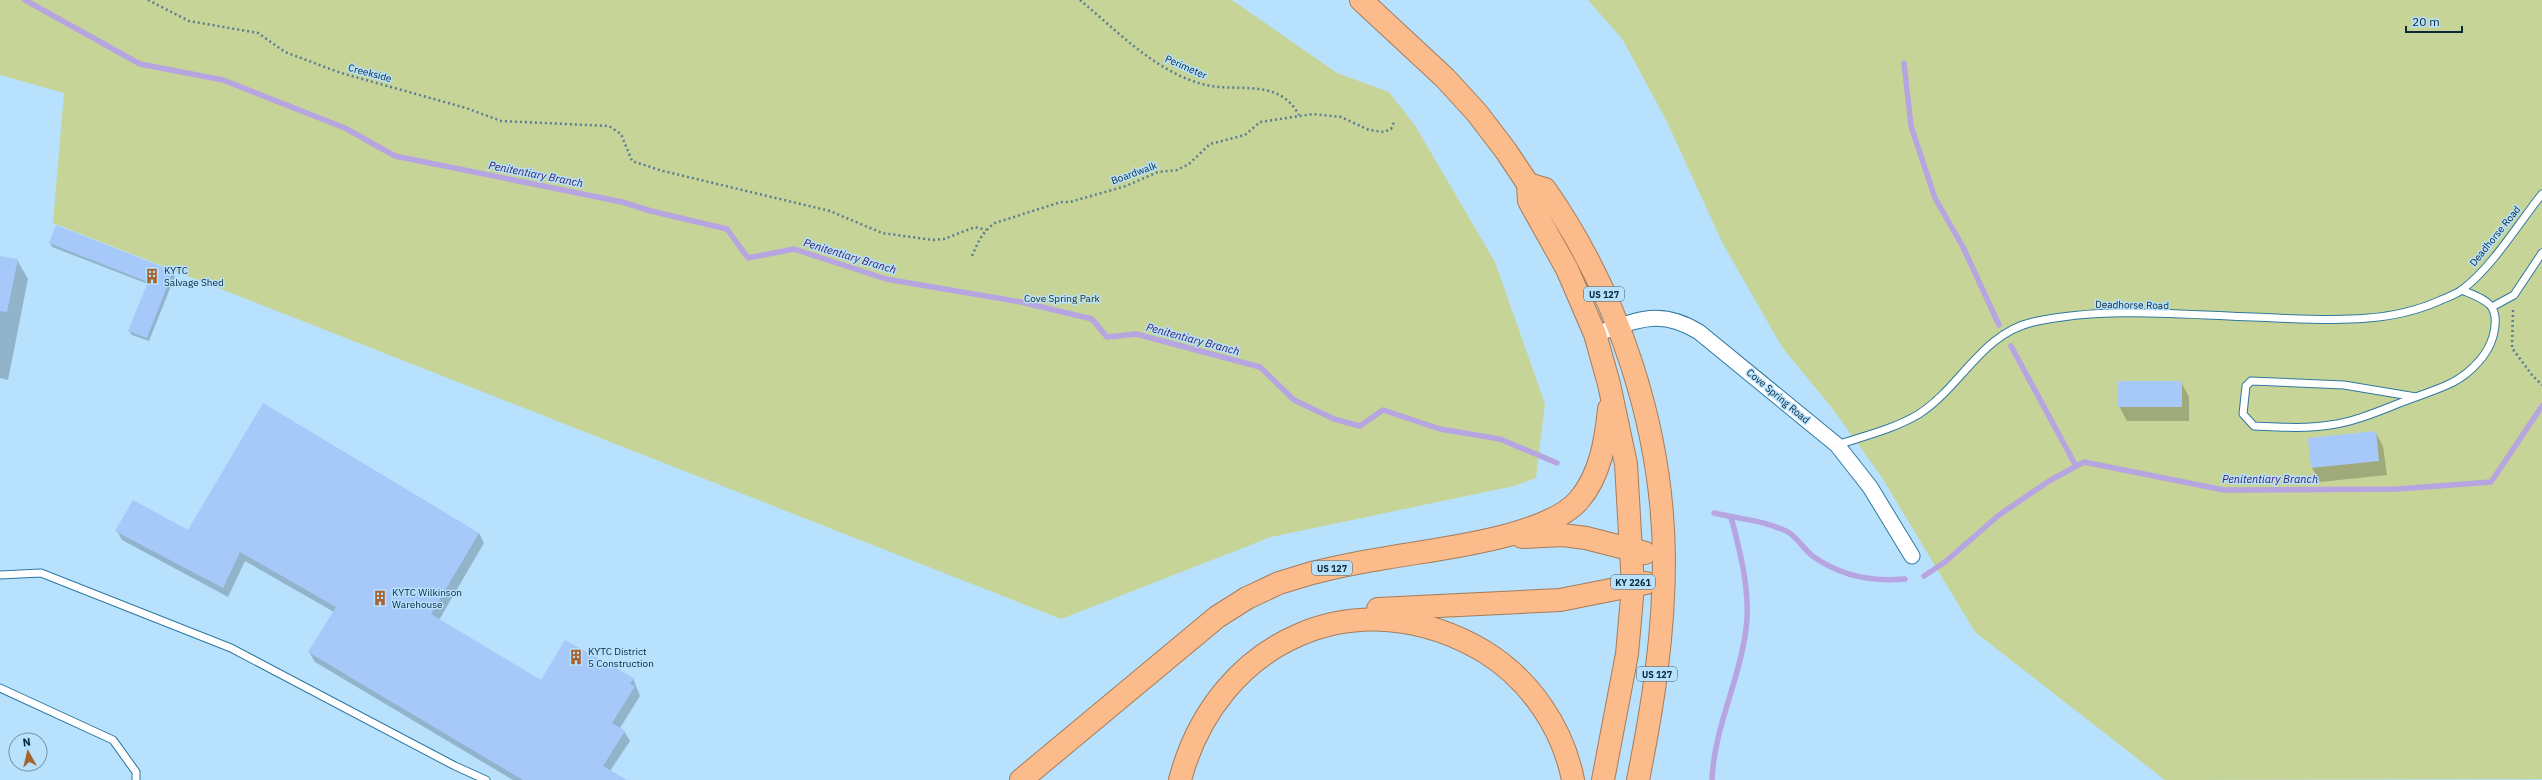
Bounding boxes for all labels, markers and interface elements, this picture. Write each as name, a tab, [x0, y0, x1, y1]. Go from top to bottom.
scale bar	[2406, 8, 2462, 34]
text: 20 m	[2412, 14, 2440, 29]
street label: Perimeter	[1163, 52, 1209, 82]
street label: Creekside	[347, 61, 394, 85]
water label: Penitentiary Branch	[487, 158, 585, 190]
street label: Boardwalk	[1109, 158, 1159, 187]
street label: Deadhorse Road	[2467, 203, 2523, 269]
water label: Penitentiary Branch	[802, 235, 898, 277]
place label: KYTC Salvage Shed	[164, 264, 224, 289]
building icon: KYTC Salvage Shed	[143, 267, 161, 285]
road number: US 127	[1584, 287, 1624, 301]
park label: Cove Spring Park	[1024, 292, 1101, 305]
street label: Deadhorse Road	[2095, 298, 2169, 312]
water label: Penitentiary Branch	[1145, 320, 1241, 358]
street label: Cove Spring Road	[1744, 366, 1812, 426]
water label: Penitentiary Branch	[2222, 472, 2318, 486]
road number: US 127	[1312, 561, 1352, 575]
road number: KY 2261	[1611, 575, 1655, 589]
place label: KYTC Wilkinson Warehouse	[392, 586, 462, 611]
building icon: KYTC Wilkinson Warehouse	[371, 589, 389, 607]
place label: KYTC District 5 Construction	[588, 645, 654, 670]
building icon: KYTC District 5 Construction	[567, 648, 585, 666]
road number: US 127	[1637, 667, 1677, 681]
north arrow	[8, 732, 48, 772]
text: N	[22, 735, 32, 750]

